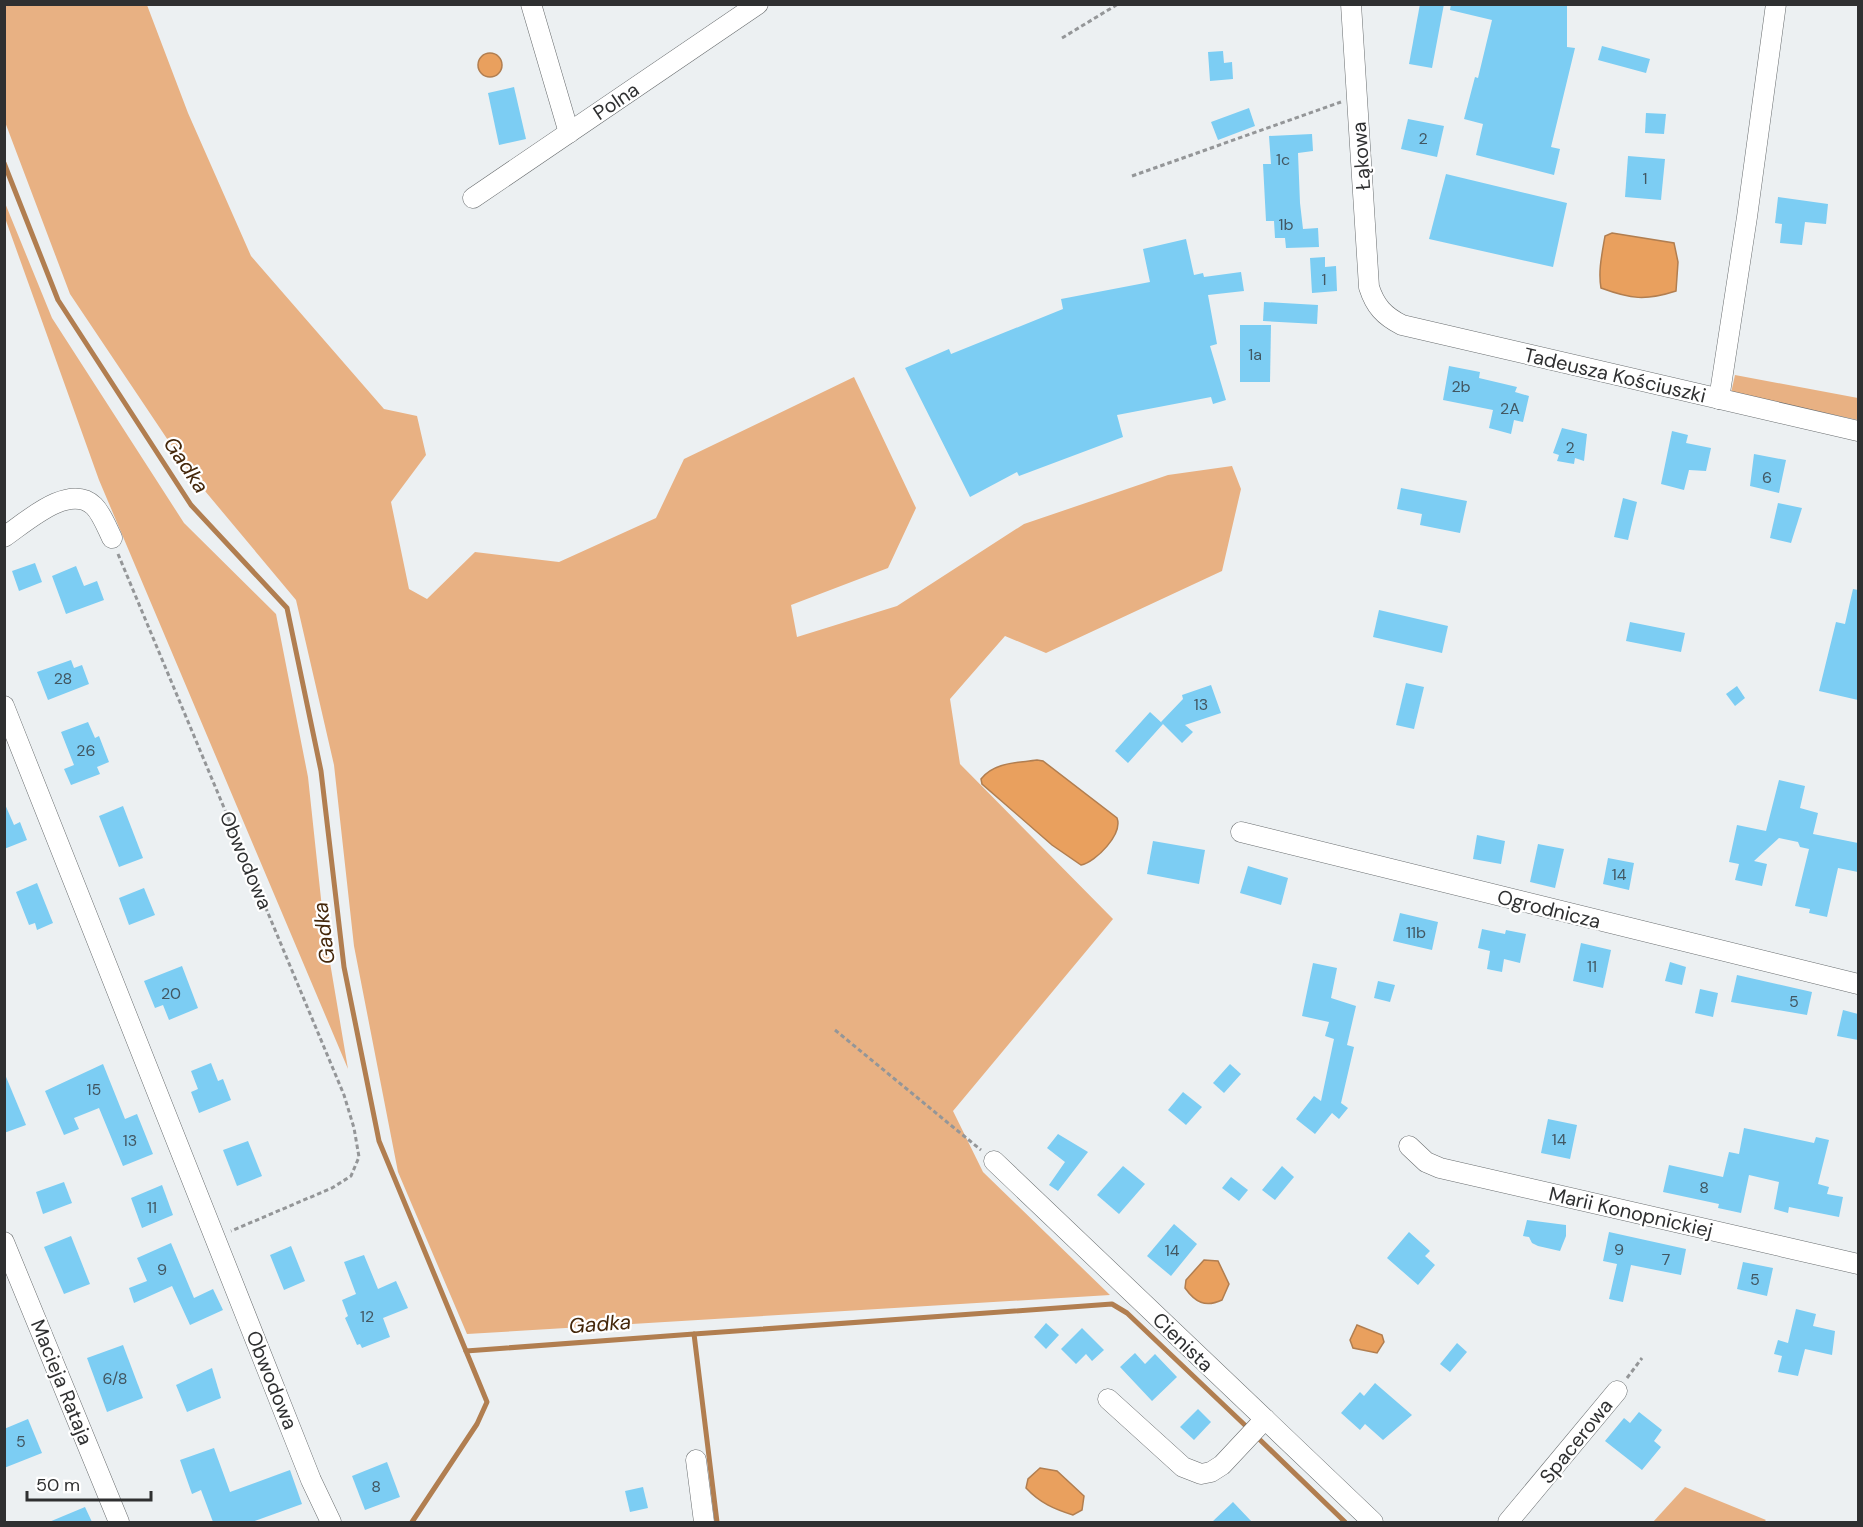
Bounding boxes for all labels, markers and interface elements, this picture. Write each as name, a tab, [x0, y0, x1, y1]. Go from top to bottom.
street label: Polna	[588, 76, 644, 126]
street label: Łąkowa	[1346, 121, 1376, 191]
house number: 2	[1418, 128, 1428, 149]
house number: 1c	[1276, 149, 1290, 170]
house number: 1	[1643, 168, 1648, 189]
house number: 1b	[1278, 214, 1294, 235]
house number: 1	[1322, 269, 1327, 290]
street label: Tadeusza Kościuszki	[1521, 341, 1709, 409]
house number: 1a	[1248, 344, 1262, 365]
house number: 2b	[1451, 376, 1471, 397]
house number: 2A	[1500, 398, 1520, 419]
water label: Gadka	[157, 431, 215, 499]
house number: 2	[1565, 437, 1575, 458]
house number: 6	[1762, 467, 1772, 488]
house number: 28	[54, 668, 72, 689]
house number: 13	[1194, 694, 1208, 715]
house number: 26	[76, 740, 96, 761]
street label: Obwodowa	[214, 807, 278, 913]
house number: 14	[1612, 864, 1627, 885]
street label: Ogrodnicza	[1495, 884, 1603, 934]
water label: Gadka	[306, 900, 342, 966]
house number: 11b	[1406, 922, 1426, 943]
house number: 11	[1587, 956, 1597, 977]
house number: 20	[161, 983, 181, 1004]
house number: 5	[1789, 991, 1799, 1012]
house number: 15	[87, 1079, 101, 1100]
house number: 14	[1552, 1129, 1567, 1150]
house number: 13	[123, 1130, 137, 1151]
house number: 8	[1699, 1177, 1709, 1198]
street label: Marii Konopnickiej	[1546, 1180, 1716, 1244]
house number: 11	[147, 1197, 157, 1218]
house number: 9	[1614, 1239, 1624, 1260]
house number: 14	[1165, 1240, 1180, 1261]
house number: 7	[1662, 1249, 1670, 1270]
house number: 9	[157, 1259, 167, 1280]
house number: 5	[1750, 1269, 1760, 1290]
house number: 12	[360, 1306, 374, 1327]
street label: Cienista	[1147, 1307, 1219, 1377]
water label: Gadka	[568, 1308, 632, 1340]
street label: Macieja Rataja	[25, 1315, 99, 1449]
street label: Obwodowa	[240, 1327, 304, 1433]
house number: 6/8	[103, 1368, 127, 1389]
street label: Spacerowa	[1534, 1393, 1618, 1489]
house number: 5	[16, 1431, 26, 1452]
scale bar	[27, 1464, 152, 1502]
text: 50 m	[36, 1473, 80, 1497]
house number: 8	[371, 1476, 381, 1497]

